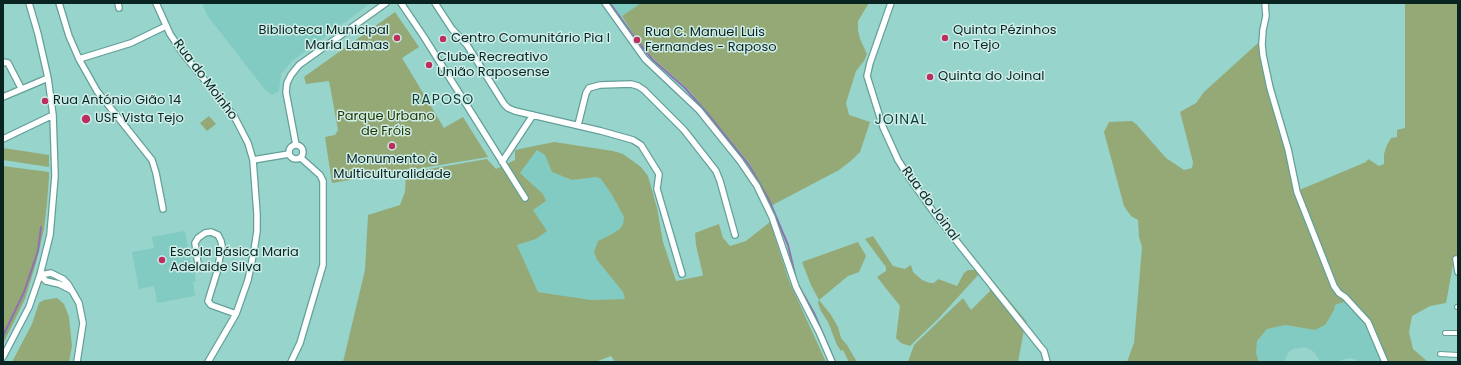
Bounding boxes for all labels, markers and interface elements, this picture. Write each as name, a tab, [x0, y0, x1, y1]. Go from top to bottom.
place label: Biblioteca Municipal Maria Lamas	[258, 23, 389, 54]
place label: Quinta Pézinhos no Tejo	[953, 23, 1057, 54]
place label: Rua C. Manuel Luis Fernandes - Raposo	[645, 25, 777, 56]
place label: Centro Comunitário Pia I	[451, 31, 610, 47]
marker: Biblioteca Municipal Maria Lamas	[392, 33, 402, 43]
marker: Quinta Pézinhos no Tejo	[940, 33, 950, 43]
marker: Centro Comunitário Pia I	[438, 34, 448, 44]
marker: Rua C. Manuel Luis Fernandes - Raposo	[632, 35, 642, 45]
street label: Rua do Moinho	[170, 37, 240, 123]
place label: Clube Recreativo União Raposense	[437, 50, 550, 81]
marker: Clube Recreativo União Raposense	[424, 60, 434, 70]
place label: Quinta do Joinal	[938, 69, 1044, 85]
marker: Quinta do Joinal	[925, 72, 935, 82]
district label: RAPOSO	[412, 92, 474, 108]
place label: Rua António Gião 14	[53, 93, 181, 109]
marker: Rua António Gião 14	[40, 96, 50, 106]
park label: Parque Urbano de Fróis	[337, 109, 435, 140]
place label: USF Vista Tejo	[95, 111, 184, 127]
district label: JOINAL	[874, 112, 928, 128]
marker: USF Vista Tejo	[80, 113, 92, 125]
marker: Monumento à Multiculturalidade	[387, 141, 397, 151]
place label: Monumento à Multiculturalidade	[333, 152, 451, 183]
street label: Rua do Joinal	[898, 164, 962, 244]
place label: Escola Básica Maria Adelaide Silva	[170, 245, 299, 276]
marker: Escola Básica Maria Adelaide Silva	[157, 255, 167, 265]

